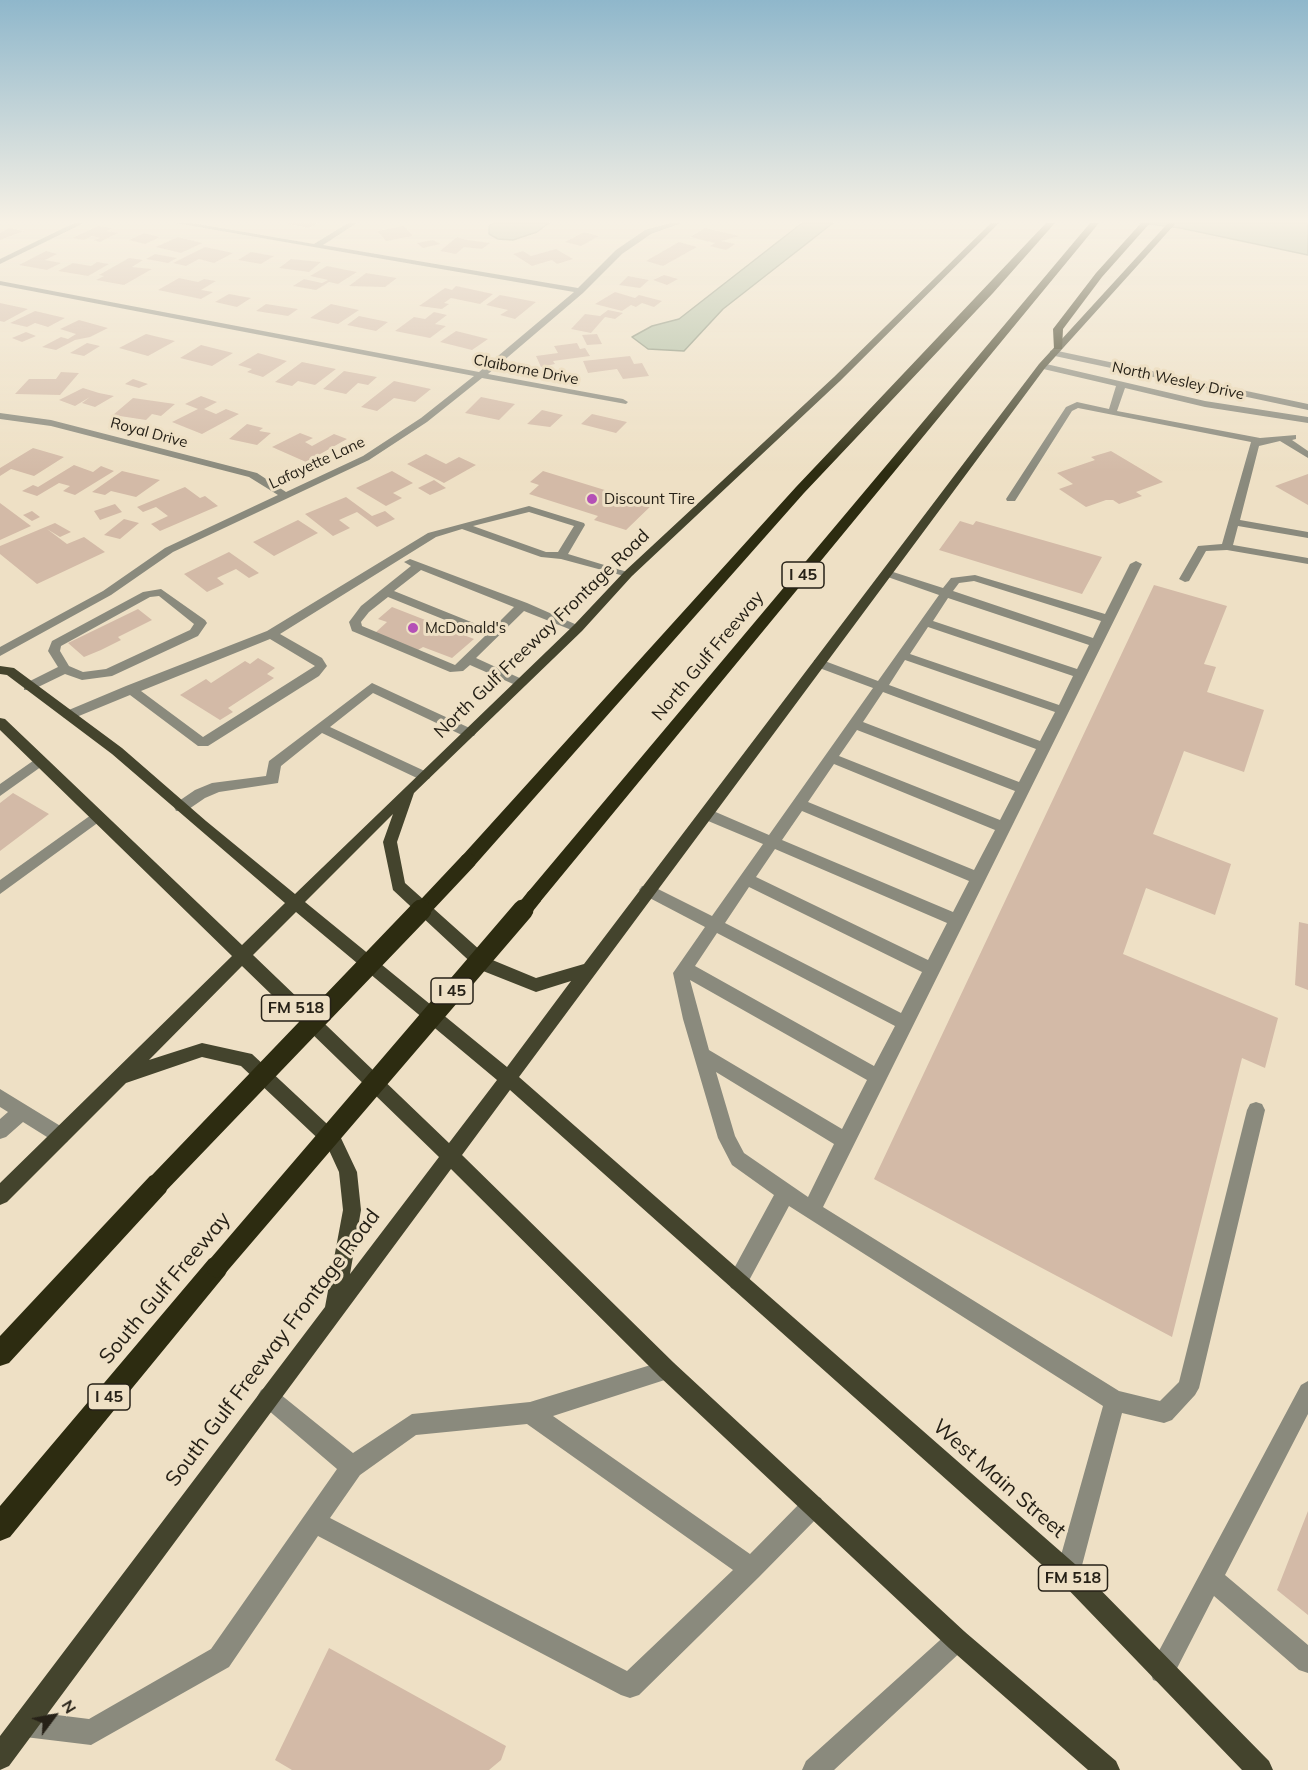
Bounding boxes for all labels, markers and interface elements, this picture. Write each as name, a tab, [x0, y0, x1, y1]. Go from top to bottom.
street label: Claiborne Drive	[472, 351, 580, 389]
street label: North Wesley Drive	[1110, 358, 1246, 404]
street label: Royal Drive	[108, 414, 190, 452]
street label: Lafayette Lane	[266, 433, 368, 493]
place label: Discount Tire	[604, 490, 695, 508]
marker: Discount Tire	[585, 492, 599, 506]
street label: North Gulf Freeway Frontage Road	[430, 525, 654, 743]
road number: I 45	[782, 562, 824, 588]
street label: North Gulf Freeway	[648, 587, 768, 725]
place label: McDonald's	[425, 619, 506, 637]
marker: McDonald's	[406, 621, 420, 635]
road number: I 45	[431, 978, 473, 1004]
road number: FM 518	[262, 995, 330, 1021]
street label: South Gulf Freeway Frontage Road	[160, 1204, 386, 1492]
street label: South Gulf Freeway	[94, 1207, 236, 1369]
road number: I 45	[88, 1384, 130, 1410]
street label: West Main Street	[927, 1414, 1071, 1544]
road number: FM 518	[1038, 1565, 1108, 1591]
north arrow	[24, 1686, 84, 1746]
text: N	[58, 1696, 81, 1717]

